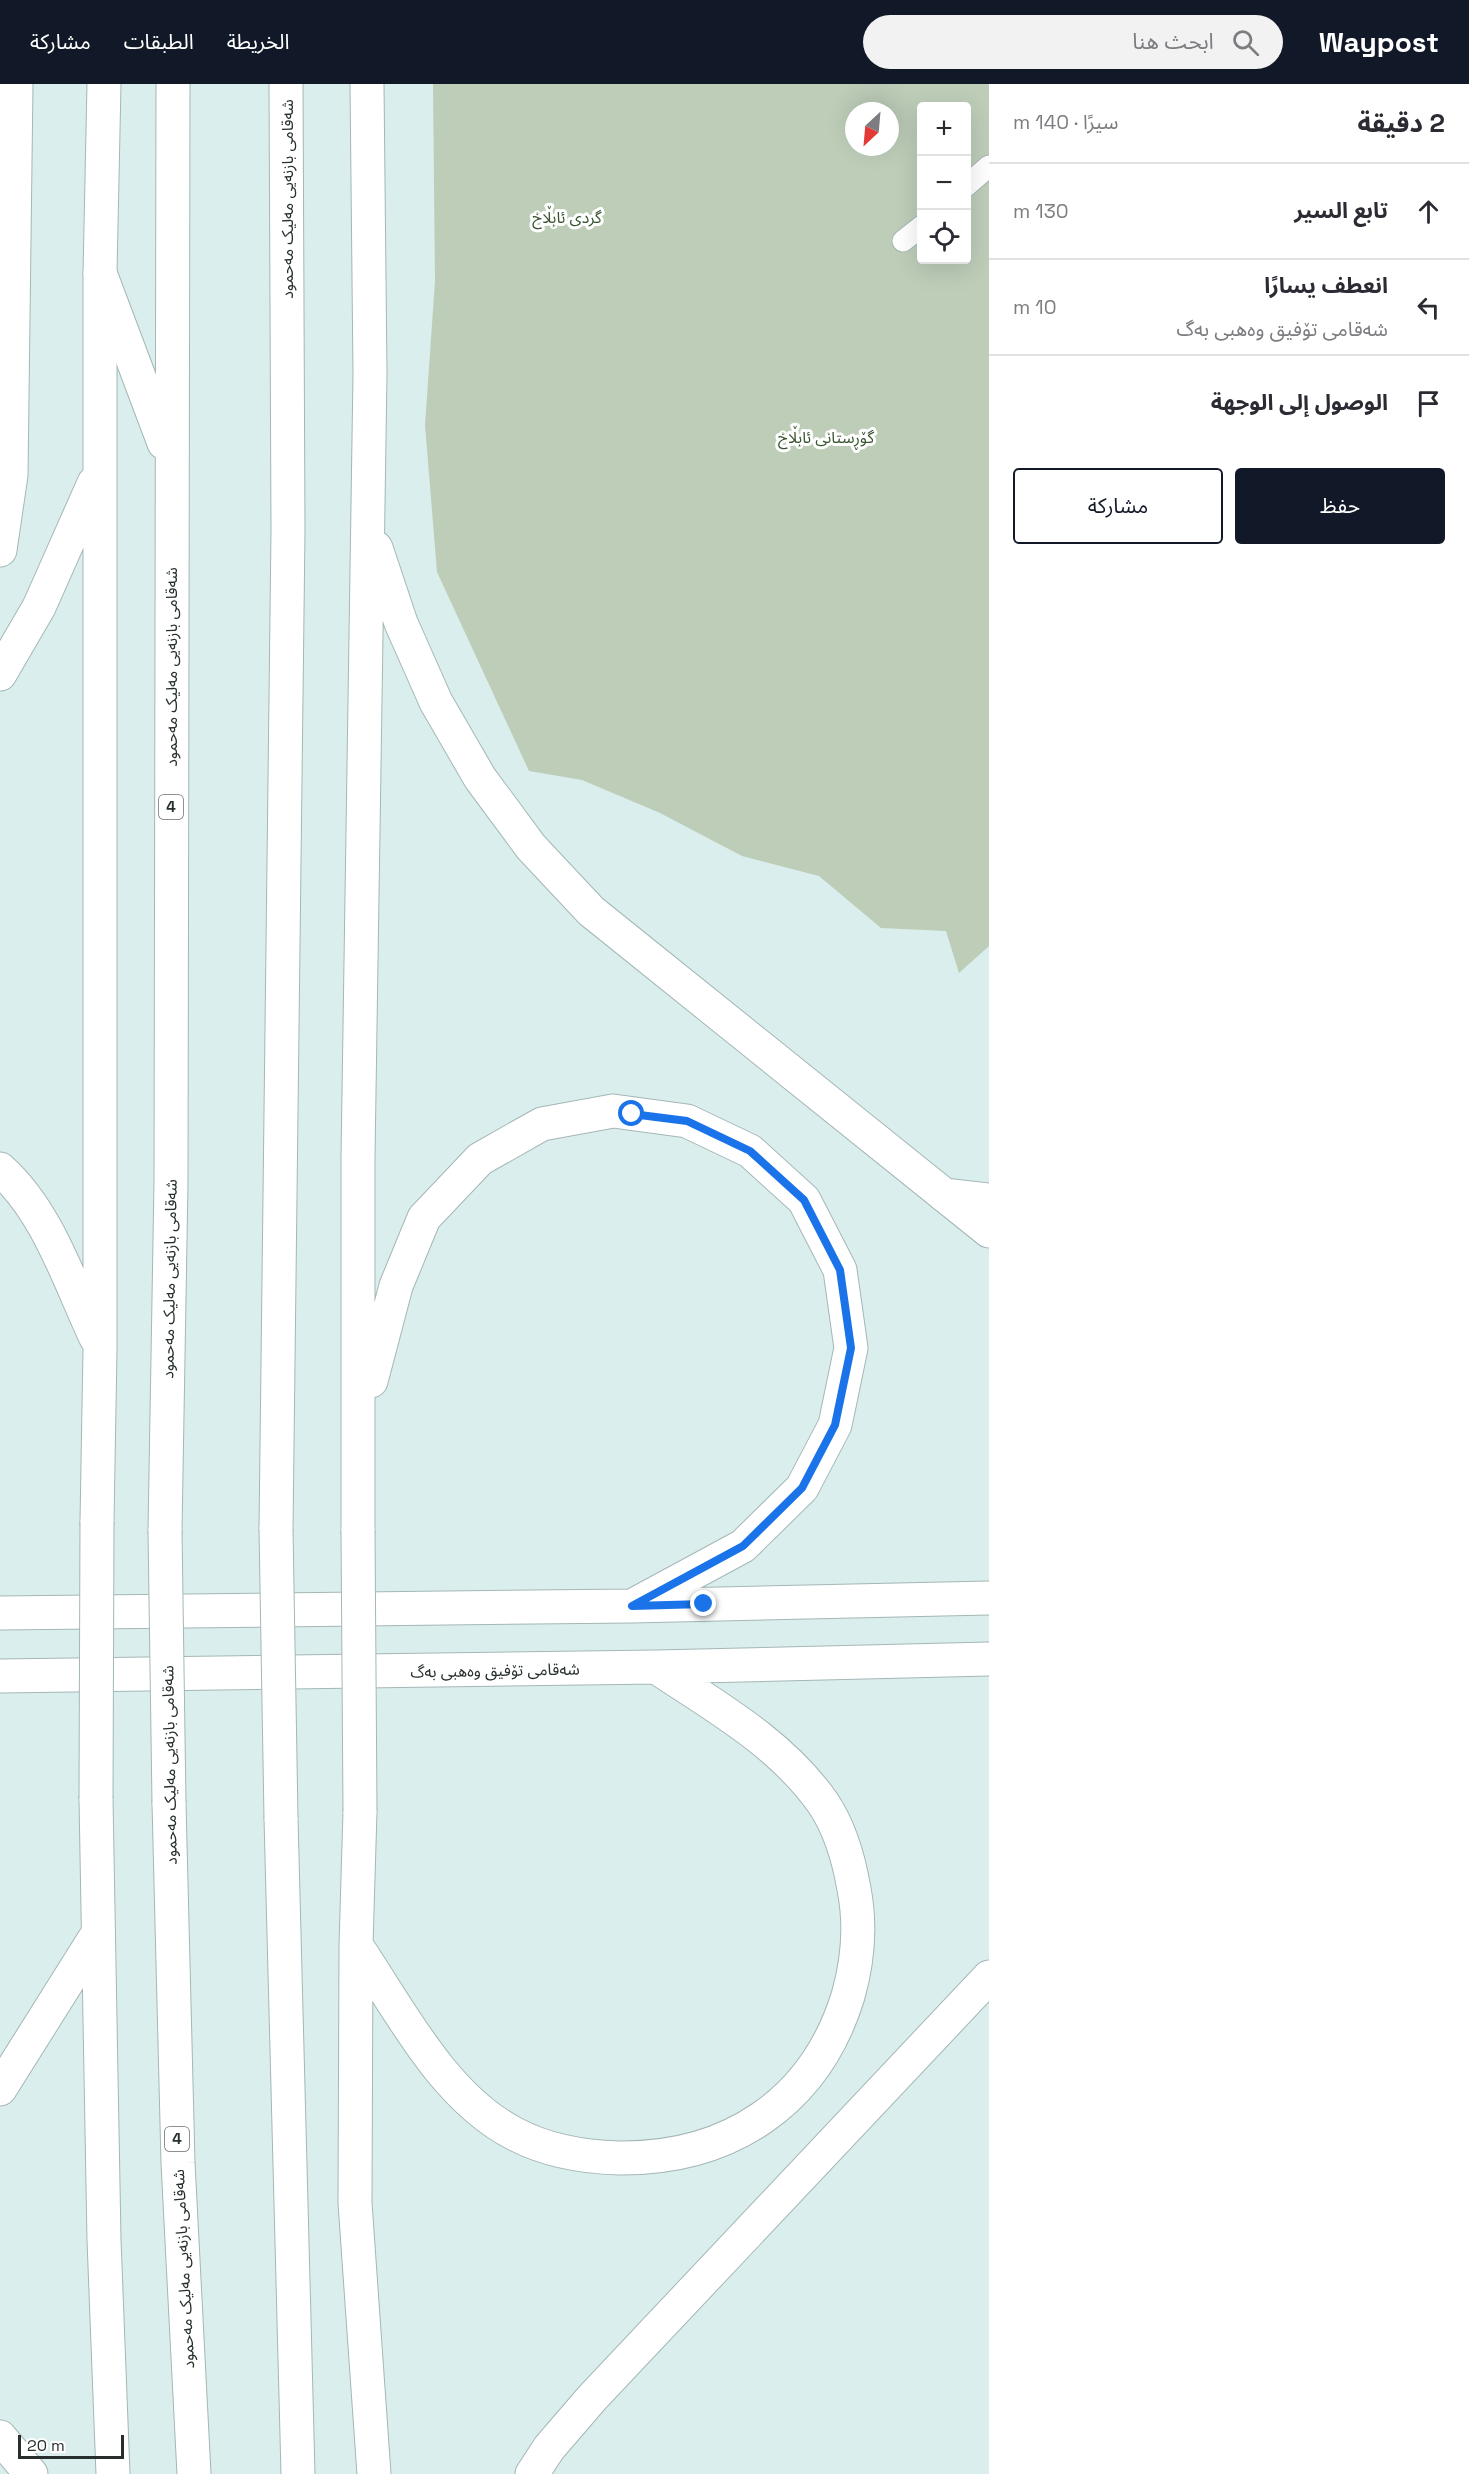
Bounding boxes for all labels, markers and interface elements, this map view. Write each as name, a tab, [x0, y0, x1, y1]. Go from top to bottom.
search box	[863, 15, 1283, 69]
text: Waypost	[1319, 24, 1439, 60]
icon: search	[1229, 26, 1262, 59]
text: ابحث هنا	[1132, 27, 1214, 55]
text: مشاركة	[30, 28, 91, 55]
text: الطبقات	[124, 28, 194, 55]
text: الخريطة	[227, 28, 290, 55]
street label: شەقامی بازنەیی مەلیک مەحمود	[277, 99, 298, 299]
north arrow	[845, 102, 899, 156]
map controls	[917, 102, 971, 264]
button: +	[917, 102, 971, 156]
text: 2 دقيقة	[1358, 106, 1445, 140]
text: سيرًا · 140 m	[1013, 109, 1118, 135]
button: −	[917, 156, 971, 210]
icon: ahead	[1412, 195, 1445, 228]
text: تابع السير	[1294, 196, 1388, 224]
text: 130 m	[1013, 198, 1069, 224]
park label: گردی ئابڵاخ	[532, 205, 602, 230]
button: locate	[917, 210, 971, 264]
text: انعطف يسارًا	[1264, 271, 1388, 299]
icon: left	[1412, 291, 1445, 324]
text: 10 m	[1013, 294, 1057, 320]
text: شەقامی تۆفیق وەهبی بەگ	[1176, 316, 1388, 342]
icon: arrive	[1412, 387, 1445, 420]
text: الوصول إلى الوجهة	[1211, 388, 1388, 416]
park label: گۆڕستانی ئابڵاخ	[778, 425, 874, 451]
button: مشاركة	[1013, 468, 1223, 544]
button: حفظ	[1235, 468, 1445, 544]
street label: شەقامی بازنەیی مەلیک مەحمود	[161, 567, 182, 767]
road number: 4	[159, 795, 183, 819]
route start	[618, 1100, 644, 1126]
street label: شەقامی بازنەیی مەلیک مەحمود	[157, 1179, 182, 1379]
route end	[690, 1590, 716, 1616]
street label: شەقامی تۆفیق وەهبی بەگ	[410, 1659, 580, 1682]
street label: شەقامی بازنەیی مەلیک مەحمود	[157, 1665, 182, 1865]
road number: 4	[165, 2127, 189, 2151]
street label: شەقامی بازنەیی مەلیک مەحمود	[168, 2169, 199, 2369]
scale bar	[18, 2432, 124, 2460]
text: 20 m	[27, 2435, 65, 2456]

